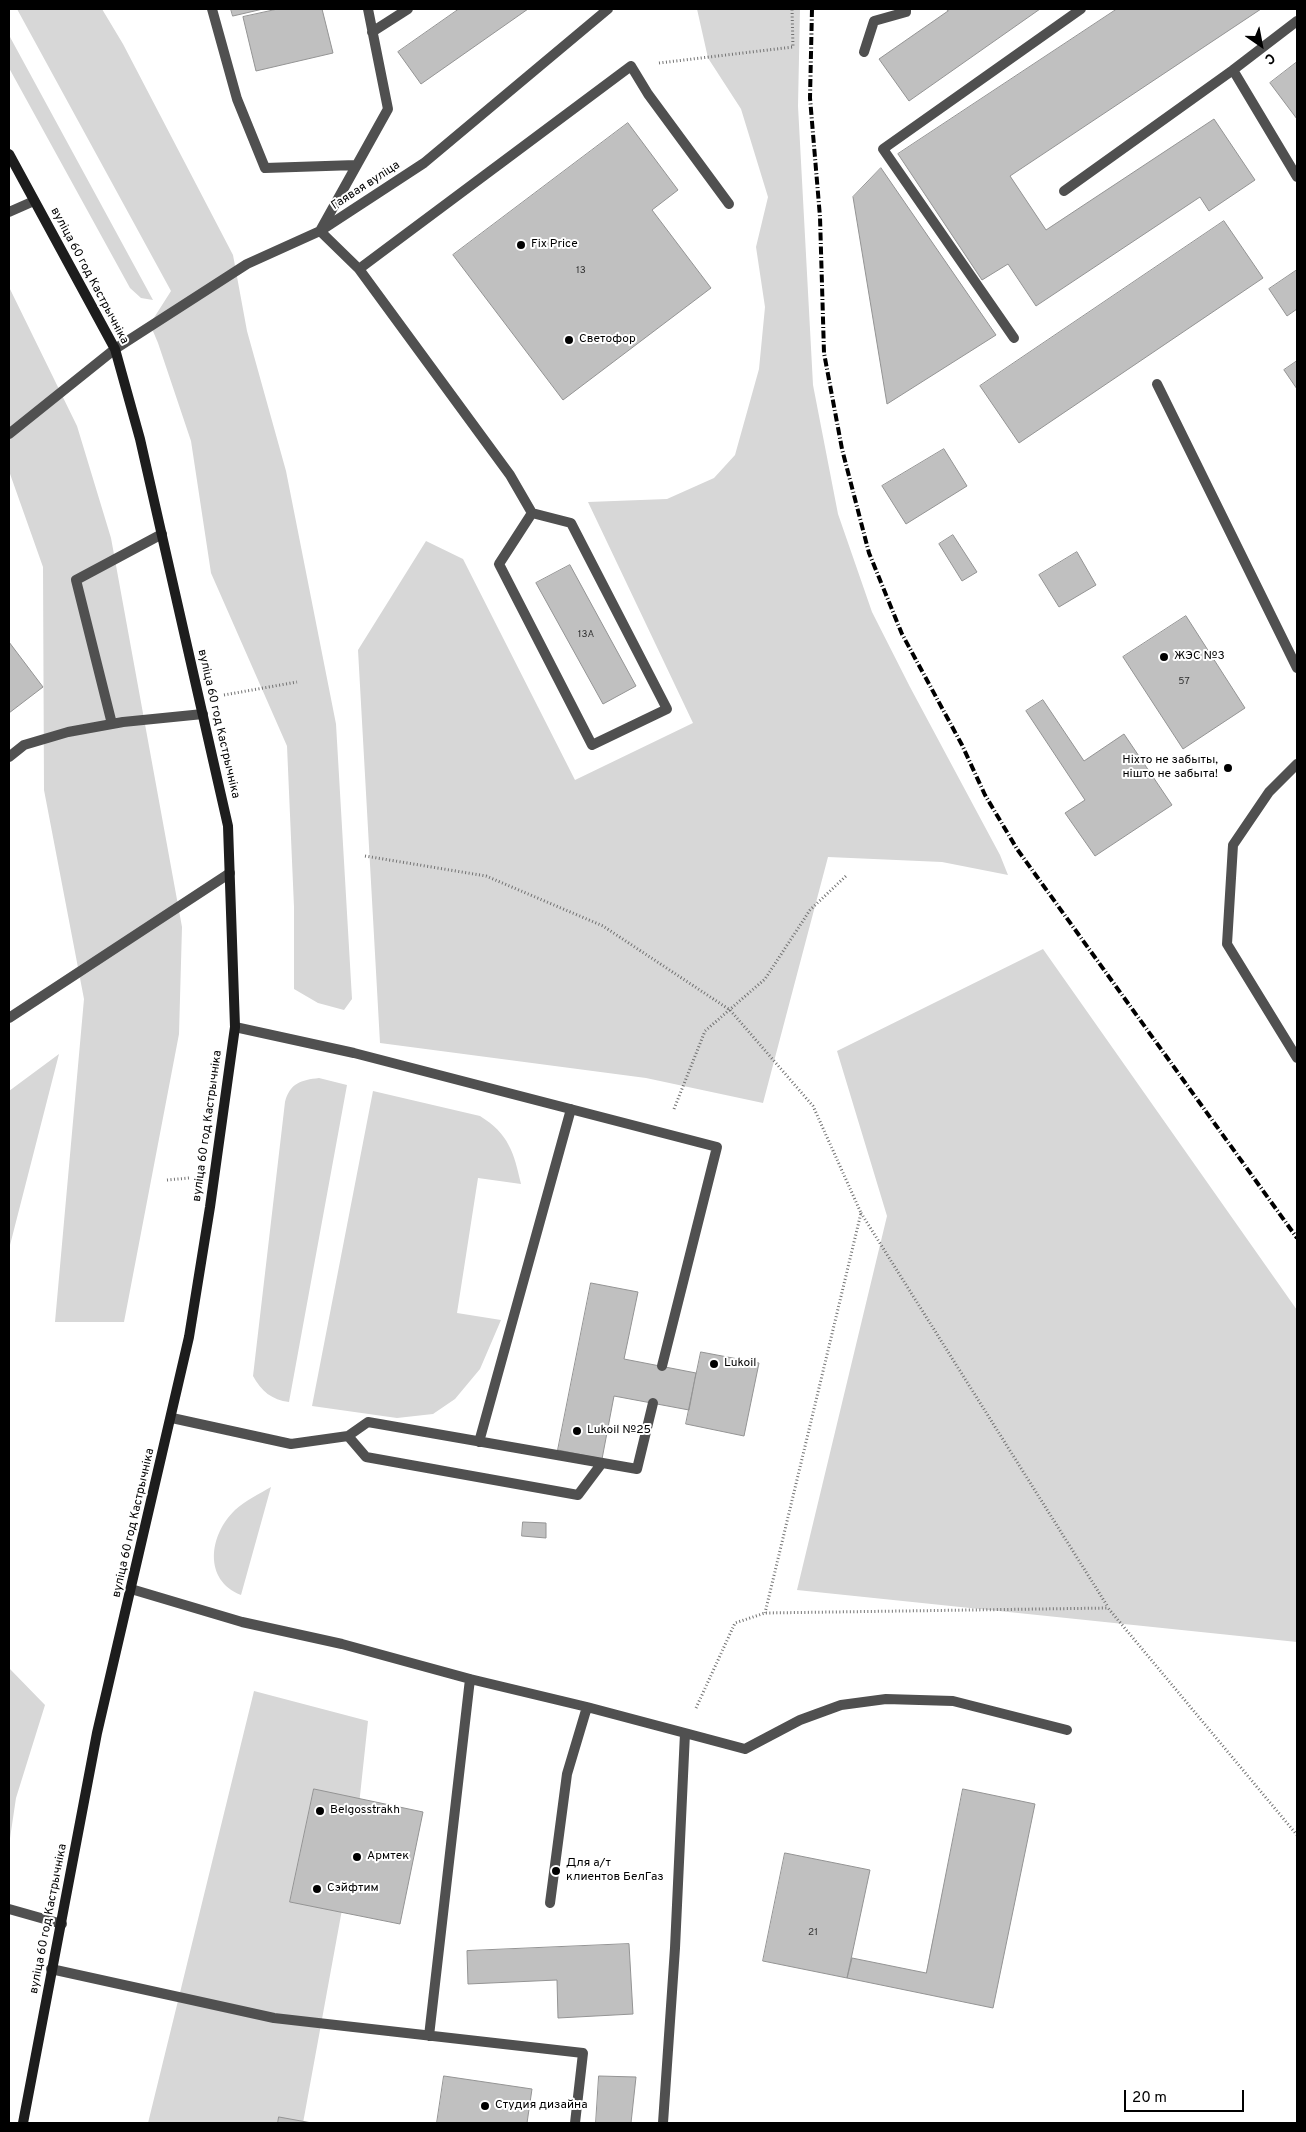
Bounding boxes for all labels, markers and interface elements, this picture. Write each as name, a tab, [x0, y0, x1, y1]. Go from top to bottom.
north arrow	[1236, 20, 1286, 70]
text: С	[1261, 48, 1278, 68]
street label: Гаявая вуліца	[329, 158, 403, 214]
street label: вуліца 60 год Кастрычніка	[47, 205, 131, 347]
place label: Fix Price	[531, 238, 578, 252]
marker: Fix Price	[515, 239, 527, 251]
house number: 13	[576, 265, 586, 277]
place label: Светофор	[579, 333, 636, 347]
marker: Светофор	[563, 334, 575, 346]
house number: 13А	[578, 629, 594, 641]
street label: вуліца 60 год Кастрычніка	[194, 648, 242, 800]
place label: ЖЭС №3	[1174, 650, 1225, 664]
marker: ЖЭС №3	[1158, 651, 1170, 663]
house number: 57	[1178, 676, 1190, 688]
place label: Ніхто не забыты, нішто не забыта!	[1122, 754, 1218, 782]
marker: Ніхто не забыты, нішто не забыта!	[1222, 762, 1234, 774]
street label: вуліца 60 год Кастрычніка	[190, 1049, 226, 1203]
place label: Lukoil	[724, 1357, 756, 1371]
marker: Lukoil	[708, 1358, 720, 1370]
place label: Lukoil №25	[587, 1424, 651, 1438]
marker: Lukoil №25	[571, 1425, 583, 1437]
street label: вуліца 60 год Кастрычніка	[110, 1447, 158, 1599]
place label: Belgosstrakh	[330, 1804, 400, 1818]
marker: Belgosstrakh	[314, 1805, 326, 1817]
street label: вуліца 60 год Кастрычніка	[27, 1843, 71, 1995]
place label: Армтек	[367, 1850, 409, 1864]
marker: Армтек	[351, 1851, 363, 1863]
place label: Для а/т клиентов БелГаз	[566, 1857, 664, 1885]
marker: Для а/т клиентов БелГаз	[550, 1865, 562, 1877]
place label: Сэйфтим	[327, 1882, 379, 1896]
marker: Сэйфтим	[311, 1883, 323, 1895]
house number: 21	[808, 1927, 818, 1939]
scale bar	[1126, 2080, 1246, 2112]
text: 20 m	[1132, 2089, 1167, 2108]
place label: Студия дизайна	[495, 2099, 588, 2113]
marker: Студия дизайна	[479, 2100, 491, 2112]

